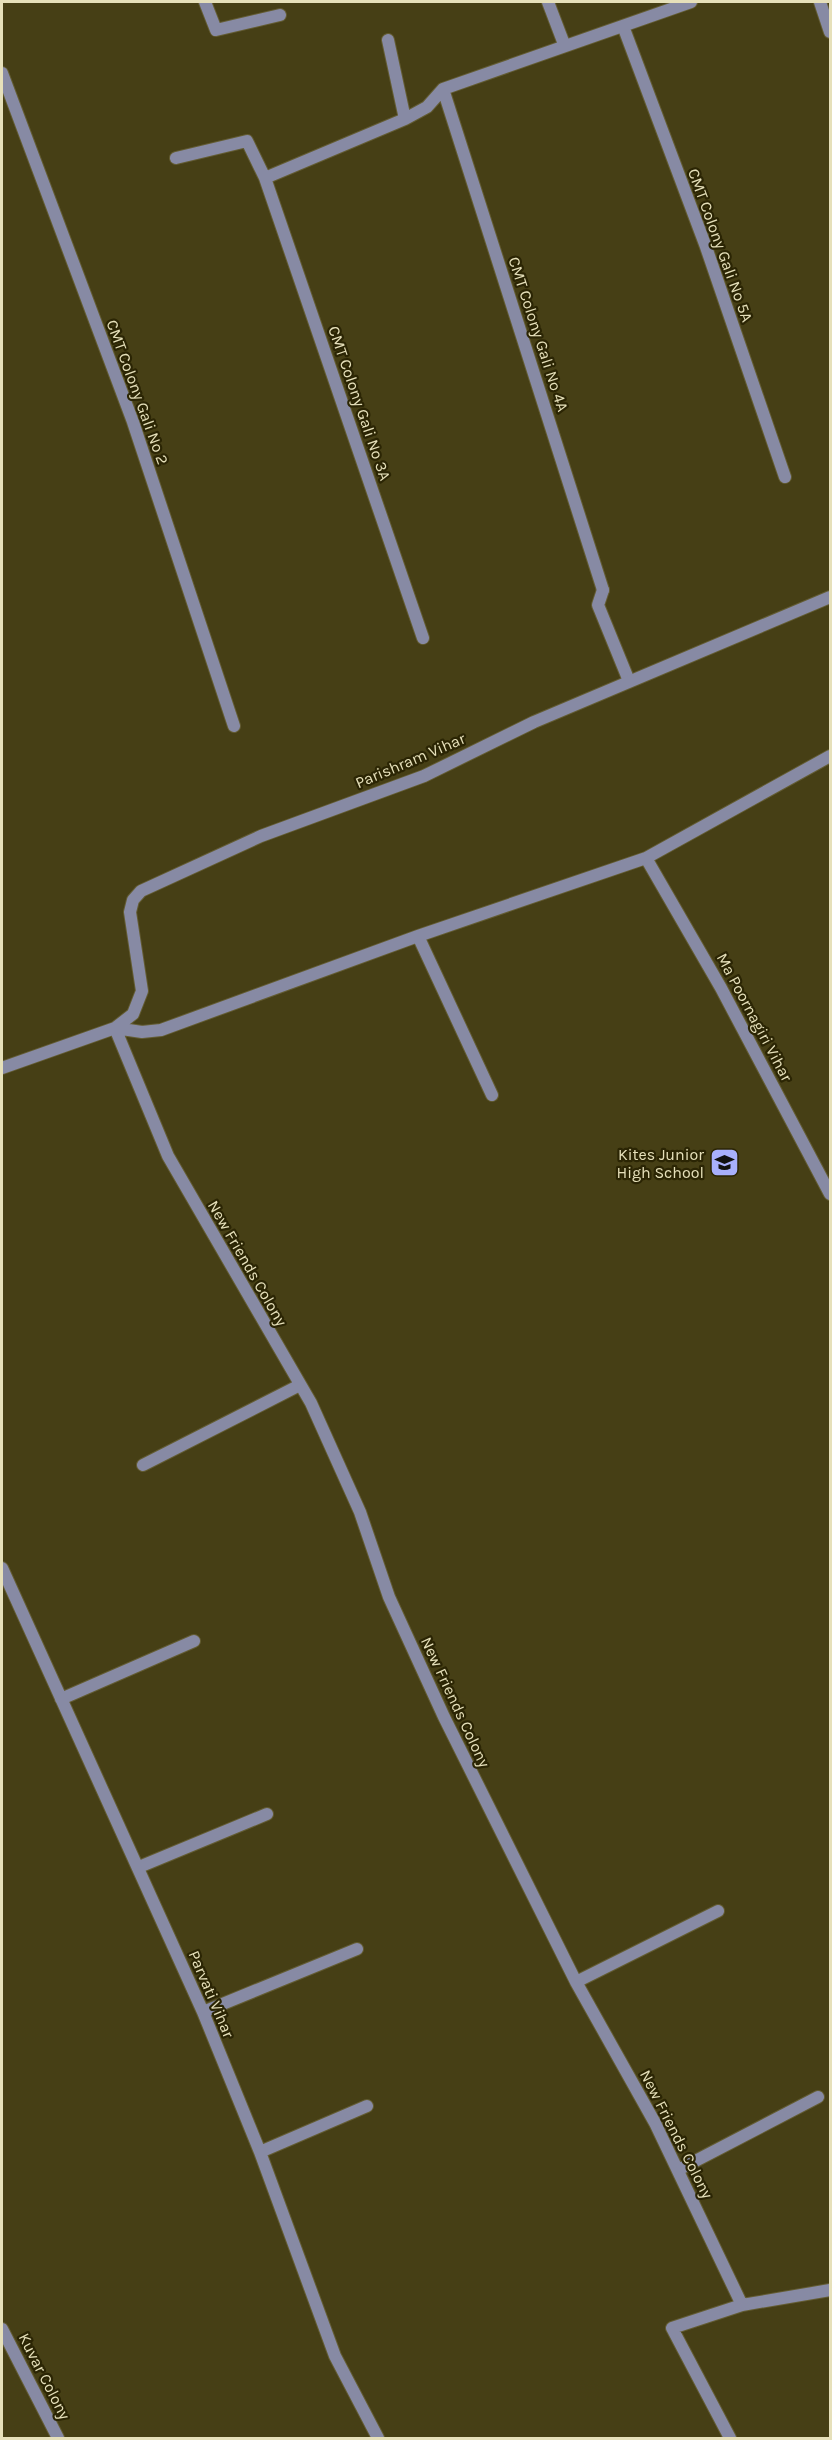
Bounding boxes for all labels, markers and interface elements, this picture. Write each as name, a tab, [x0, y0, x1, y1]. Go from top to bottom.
street label: CMT Colony Gali No 5A	[684, 166, 757, 324]
street label: CMT Colony Gali No 4A	[505, 254, 573, 414]
street label: CMT Colony Gali No 2	[102, 317, 173, 467]
street label: CMT Colony Gali No 3A	[324, 323, 395, 483]
street label: Parishram Vihar	[352, 729, 468, 792]
street label: Ma Poornagiri Vihar	[713, 950, 797, 1085]
place label: Kites Junior High School	[616, 1145, 704, 1182]
school or university icon: Kites Junior High School	[709, 1147, 741, 1179]
street label: New Friends Colony	[204, 1197, 292, 1330]
street label: New Friends Colony	[417, 1634, 494, 1771]
street label: Parvati Vihar	[185, 1948, 239, 2041]
street label: New Friends Colony	[636, 2067, 717, 2202]
street label: Kuvar Colony	[15, 2330, 75, 2423]

